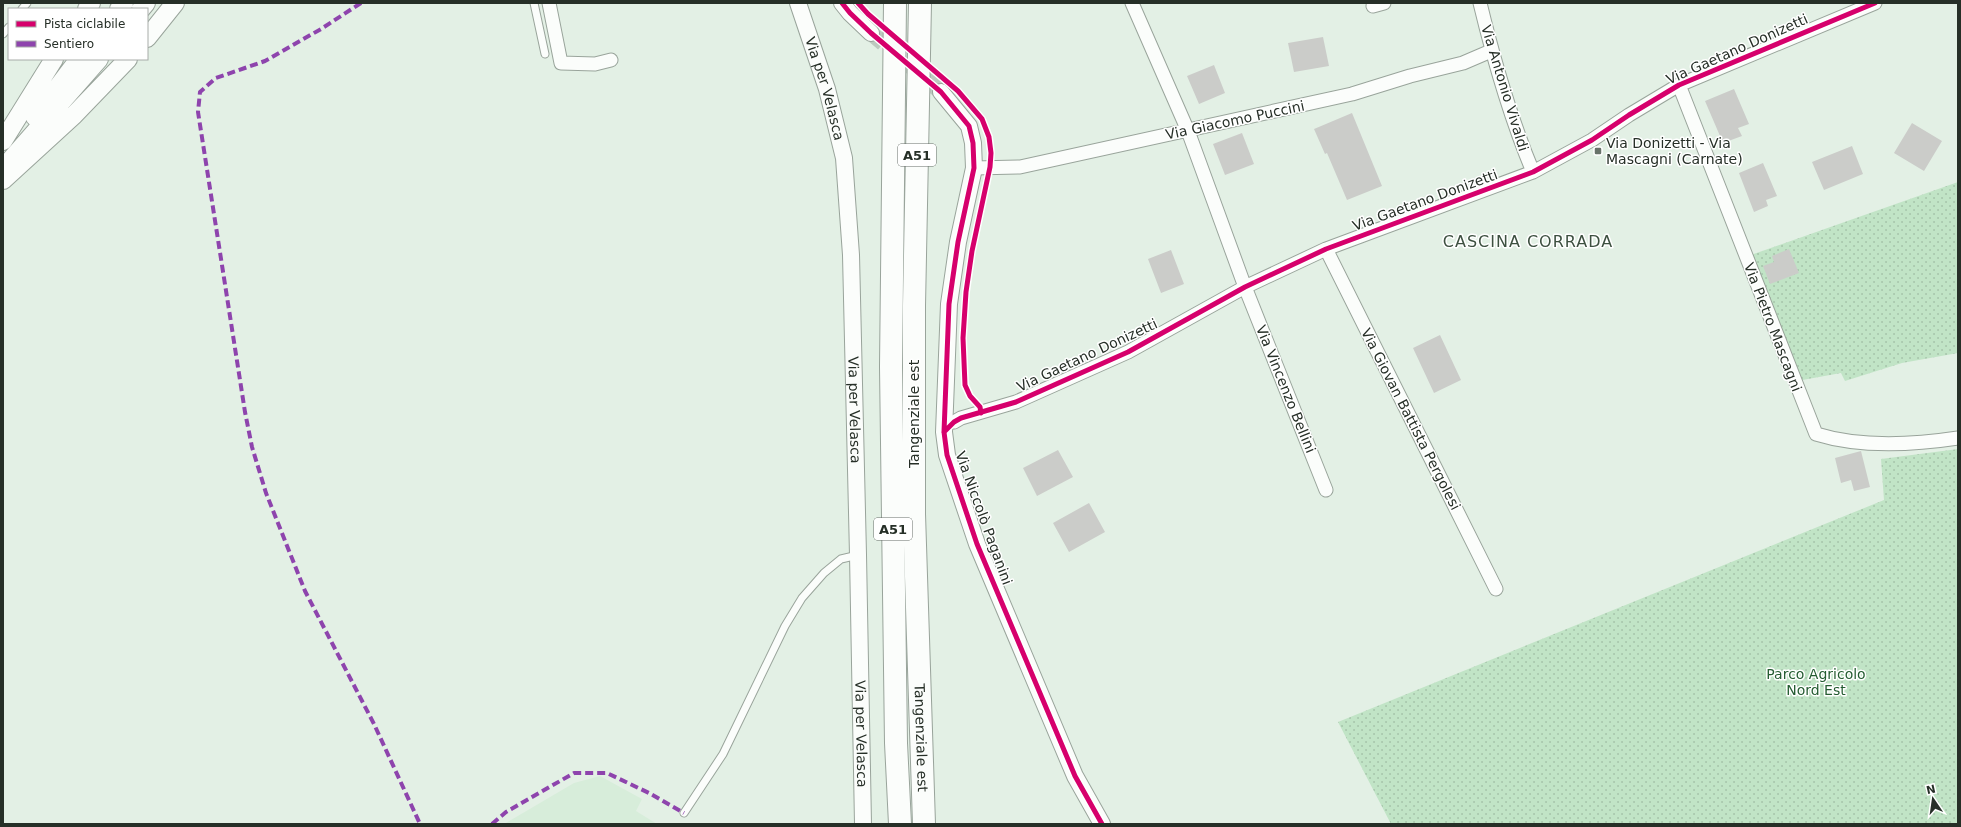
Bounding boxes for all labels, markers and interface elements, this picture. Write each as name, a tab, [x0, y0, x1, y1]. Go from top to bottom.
legend	[8, 8, 148, 60]
street label: Via Gaetano Donizetti	[1664, 11, 1810, 87]
text: Pista ciclabile	[44, 17, 125, 31]
street label: Via Antonio Vivaldi	[1478, 23, 1532, 153]
street label: Via per Velasca	[802, 35, 847, 142]
text: Sentiero	[44, 37, 94, 51]
street label: Via Giacomo Puccini	[1164, 97, 1306, 143]
place label: Via Donizetti - Via Mascagni (Carnate)	[1606, 135, 1743, 167]
road number: A51	[898, 144, 936, 166]
marker: Via Donizetti - Via Mascagni (Carnate)	[1593, 146, 1603, 156]
street label: Via Gaetano Donizetti	[1350, 166, 1500, 234]
district label: CASCINA CORRADA	[1443, 232, 1613, 251]
street label: Via Pietro Mascagni	[1741, 260, 1805, 394]
street label: Via Gaetano Donizetti	[1014, 315, 1160, 395]
street label: Via Vincenzo Bellini	[1253, 323, 1319, 455]
street label: Via Giovan Battista Pergolesi	[1358, 325, 1464, 513]
street label: Via per Velasca	[845, 356, 864, 464]
street label: Tangenziale est	[906, 359, 922, 469]
street label: Via Niccolò Paganini	[952, 449, 1016, 587]
road number: A51	[874, 518, 912, 540]
park label: Parco Agricolo Nord Est	[1766, 666, 1866, 698]
street label: Via per Velasca	[852, 680, 870, 788]
street label: Tangenziale est	[911, 682, 931, 793]
north arrow	[1913, 779, 1953, 819]
text: N	[1925, 782, 1937, 797]

